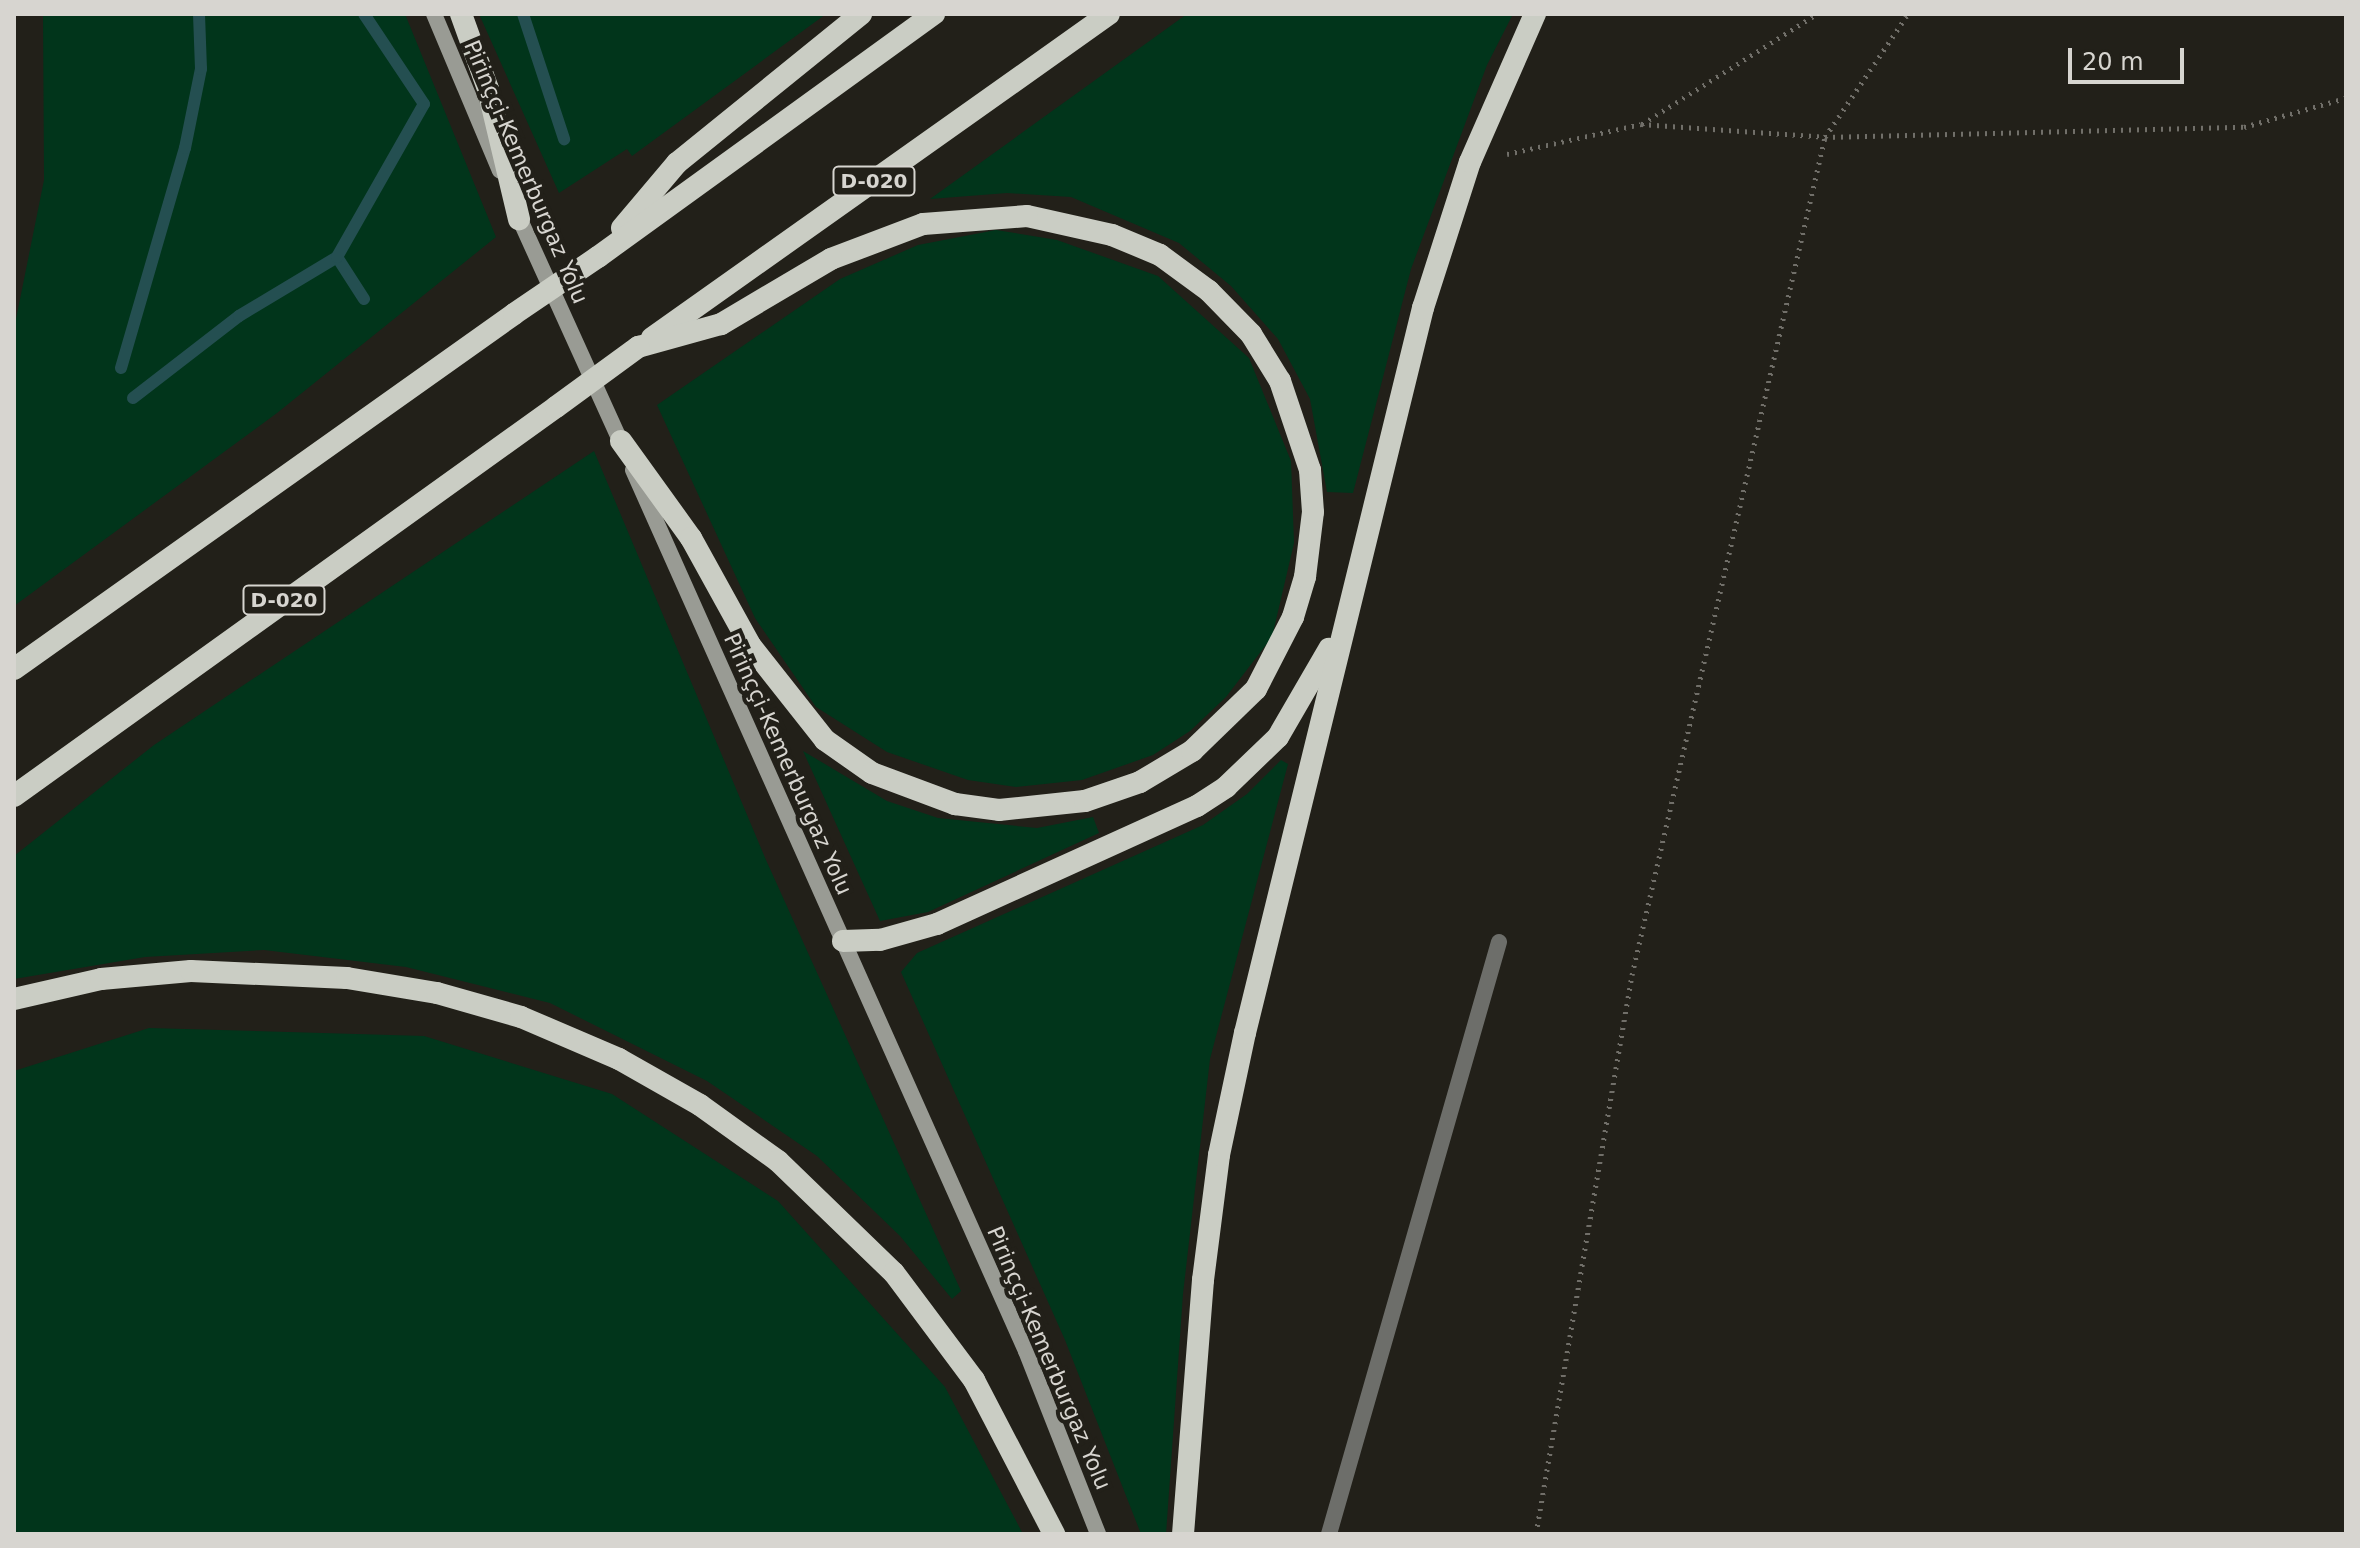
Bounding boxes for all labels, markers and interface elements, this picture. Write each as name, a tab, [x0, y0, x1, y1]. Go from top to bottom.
scale bar	[2072, 32, 2188, 82]
street label: Pirinççi-Kemerburgaz Yolu	[458, 36, 594, 308]
text: 20 m	[2082, 48, 2144, 76]
road number: D-020	[832, 165, 916, 197]
road number: D-020	[242, 584, 326, 616]
street label: Pirinççi-Kemerburgaz Yolu	[718, 629, 858, 899]
street label: Pirinççi-Kemerburgaz Yolu	[981, 1222, 1117, 1494]

